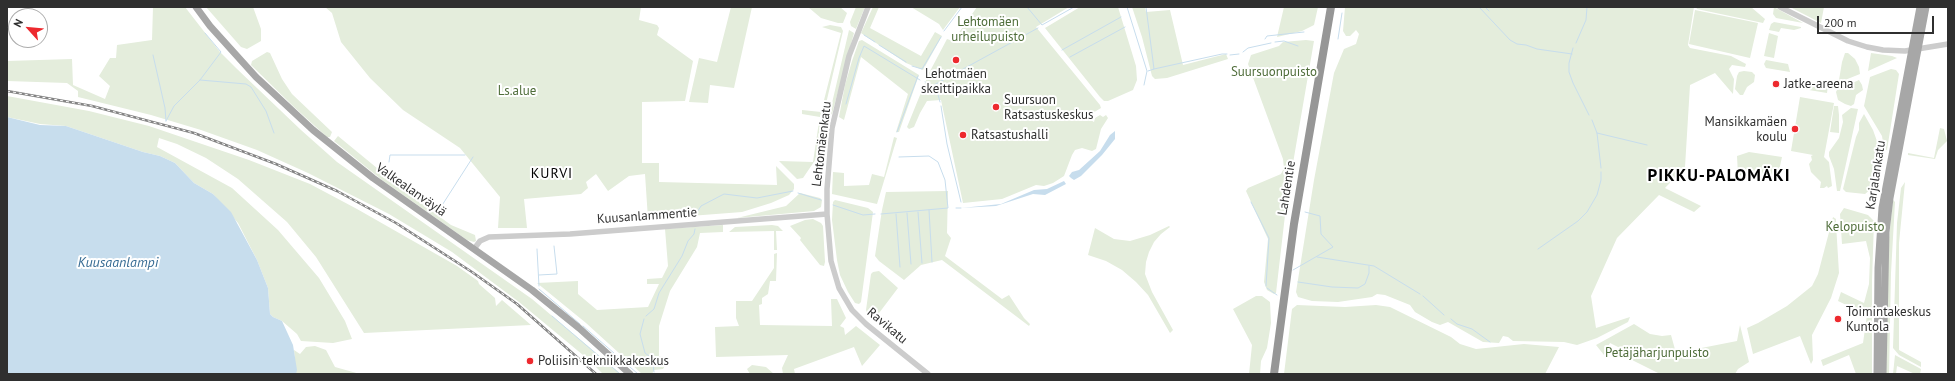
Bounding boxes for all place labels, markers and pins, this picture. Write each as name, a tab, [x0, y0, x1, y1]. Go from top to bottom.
marker: Lehotmäen skeittipaikka	[951, 55, 961, 65]
place label: Lehotmäen skeittipaikka	[921, 66, 991, 97]
place label: Jatke-areena	[1784, 76, 1853, 92]
marker: Jatke-areena	[1771, 79, 1781, 89]
place label: Suursuon Ratsastuskeskus	[1004, 92, 1094, 123]
marker: Suursuon Ratsastuskeskus	[991, 102, 1001, 112]
place label: Mansikkamäen koulu	[1705, 114, 1787, 145]
marker: Mansikkamäen koulu	[1790, 124, 1800, 134]
place label: Ratsastushalli	[971, 127, 1048, 143]
marker: Ratsastushalli	[958, 130, 968, 140]
place label: Toimintakeskus Kuntola	[1846, 304, 1931, 335]
marker: Toimintakeskus Kuntola	[1833, 314, 1843, 324]
place label: Poliisin tekniikkakeskus	[538, 353, 669, 369]
marker: Poliisin tekniikkakeskus	[525, 356, 535, 366]

